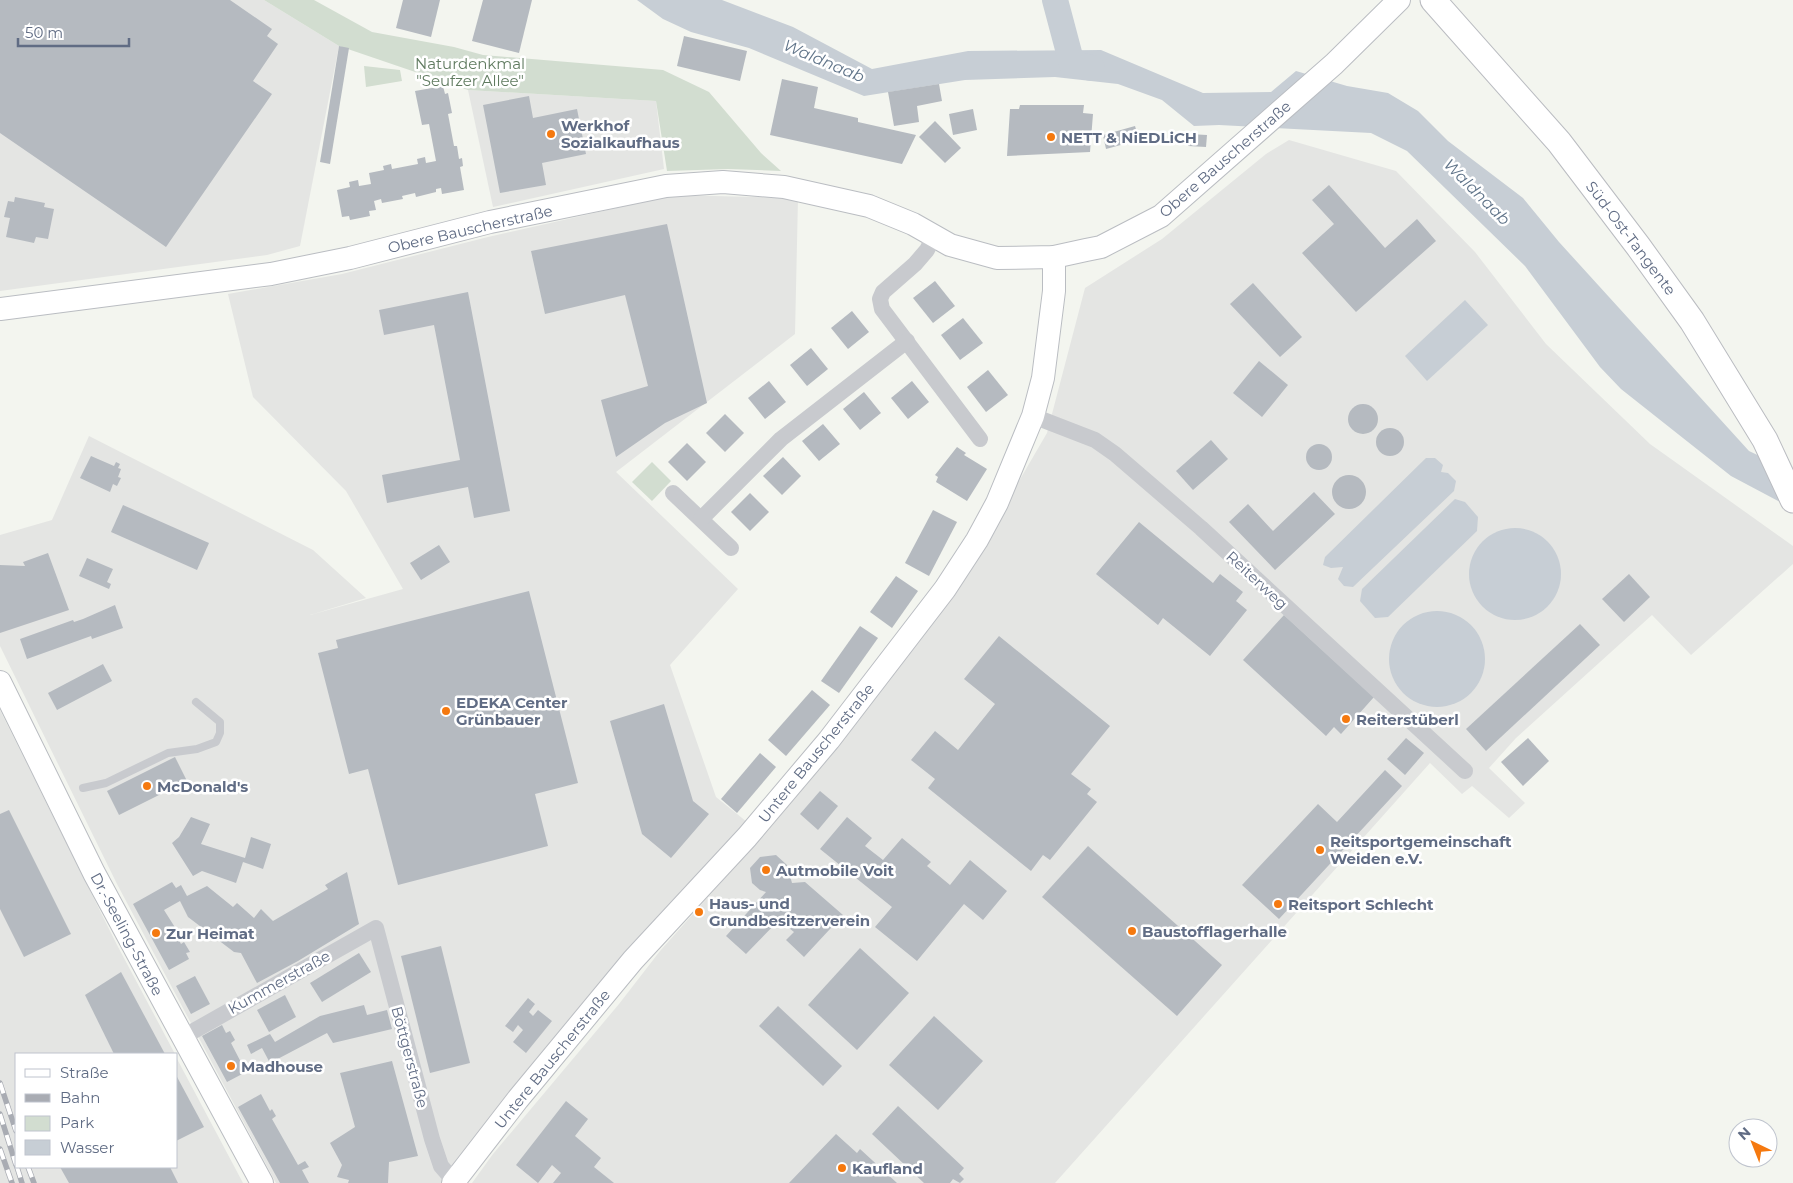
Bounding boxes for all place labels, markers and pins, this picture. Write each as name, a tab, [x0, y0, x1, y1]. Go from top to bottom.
place label: Werkhof Sozialkaufhaus	[561, 116, 680, 152]
marker: Werkhof Sozialkaufhaus	[545, 128, 557, 140]
place label: NETT & NiEDLiCH	[1061, 128, 1197, 147]
marker: NETT & NiEDLiCH	[1045, 131, 1057, 143]
place label: EDEKA Center Grünbauer	[456, 693, 568, 729]
marker: EDEKA Center Grünbauer	[440, 705, 452, 717]
place label: Reiterstüberl	[1356, 710, 1459, 729]
marker: Reiterstüberl	[1340, 713, 1352, 725]
place label: McDonald's	[157, 777, 248, 796]
marker: McDonald's	[141, 780, 153, 792]
place label: Reitsportgemeinschaft Weiden e.V.	[1330, 832, 1512, 868]
marker: Reitsportgemeinschaft Weiden e.V.	[1314, 844, 1326, 856]
place label: Autmobile Voit	[775, 861, 895, 880]
marker: Autmobile Voit	[760, 864, 772, 876]
place label: Haus- und Grundbesitzerverein	[709, 894, 870, 930]
place label: Reitsport Schlecht	[1288, 895, 1434, 914]
marker: Reitsport Schlecht	[1272, 898, 1284, 910]
marker: Haus- und Grundbesitzerverein	[693, 906, 705, 918]
place label: Baustofflagerhalle	[1142, 922, 1287, 941]
place label: Zur Heimat	[166, 924, 255, 943]
marker: Baustofflagerhalle	[1126, 925, 1138, 937]
marker: Zur Heimat	[150, 927, 162, 939]
place label: Madhouse	[241, 1057, 323, 1076]
marker: Madhouse	[225, 1060, 237, 1072]
place label: Kaufland	[852, 1159, 923, 1178]
marker: Kaufland	[836, 1162, 848, 1174]

